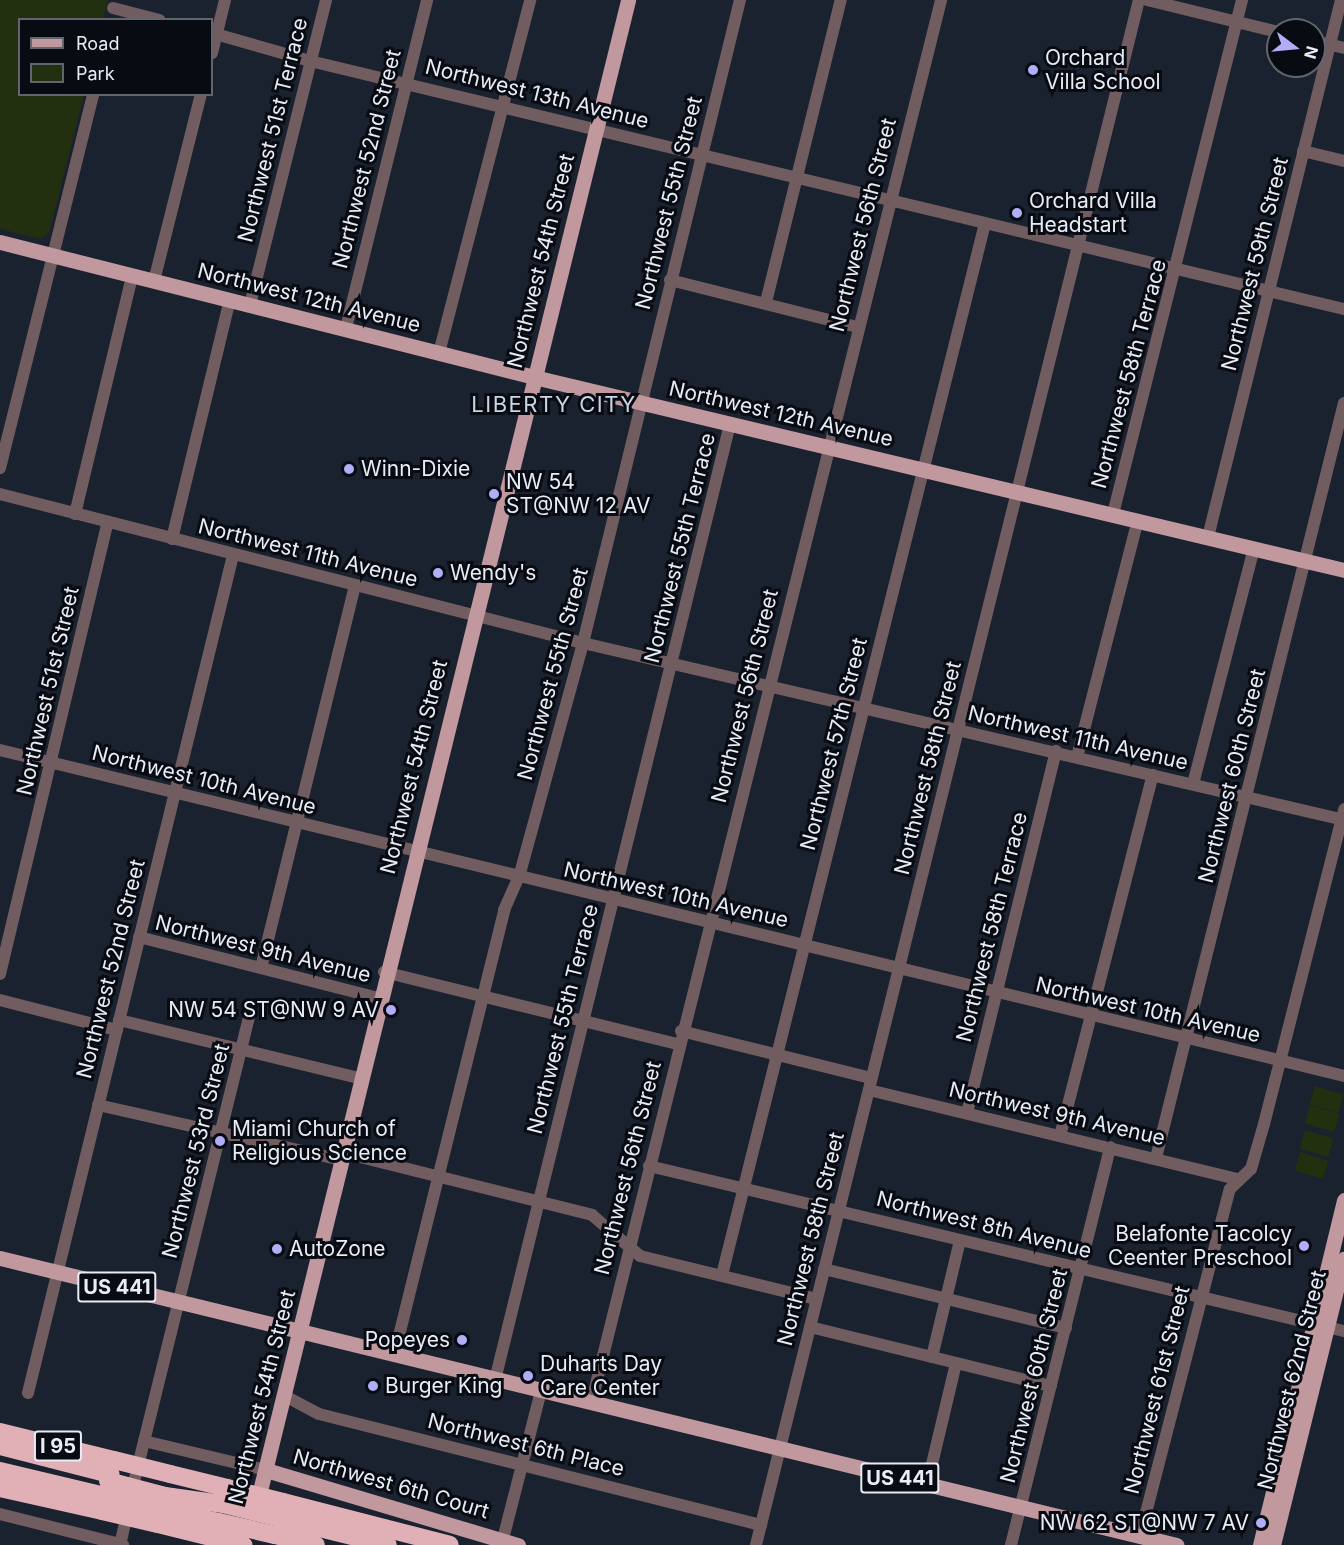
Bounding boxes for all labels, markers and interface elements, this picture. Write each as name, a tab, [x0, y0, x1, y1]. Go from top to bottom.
street label: Northwest 51st Terrace	[233, 15, 313, 245]
legend	[18, 18, 213, 96]
north arrow	[1266, 18, 1326, 78]
text: Road	[76, 33, 119, 54]
text: N	[1300, 44, 1323, 61]
place label: Orchard Villa School	[1045, 45, 1161, 95]
street label: Northwest 52nd Street	[328, 47, 406, 271]
street label: Northwest 13th Avenue	[423, 54, 651, 134]
text: Park	[76, 63, 115, 84]
marker: Orchard Villa School	[1026, 63, 1040, 77]
street label: Northwest 55th Street	[630, 94, 708, 312]
street label: Northwest 56th Street	[824, 116, 902, 334]
street label: Northwest 54th Street	[502, 151, 580, 371]
street label: Northwest 59th Street	[1216, 155, 1294, 373]
place label: Orchard Villa Headstart	[1029, 188, 1157, 238]
marker: Orchard Villa Headstart	[1010, 206, 1024, 220]
street label: Northwest 58th Terrace	[1086, 257, 1172, 491]
street label: Northwest 12th Avenue	[195, 258, 423, 338]
street label: Northwest 12th Avenue	[667, 376, 895, 452]
district label: LIBERTY CITY	[471, 392, 637, 418]
street label: Northwest 55th Terrace	[639, 431, 721, 665]
place label: Winn-Dixie	[361, 456, 470, 482]
marker: Winn-Dixie	[342, 462, 356, 476]
place label: NW 54 ST@NW 12 AV	[506, 469, 651, 519]
marker: NW 54 ST@NW 12 AV	[487, 487, 501, 501]
street label: Northwest 11th Avenue	[196, 514, 420, 592]
place label: Wendy's	[450, 560, 536, 586]
street label: Northwest 55th Street	[513, 565, 593, 783]
marker: Wendy's	[431, 566, 445, 580]
street label: Northwest 51st Street	[12, 584, 84, 798]
street label: Northwest 56th Street	[706, 587, 784, 805]
street label: Northwest 57th Street	[795, 635, 873, 853]
street label: Northwest 54th Street	[375, 657, 453, 877]
street label: Northwest 58th Street	[889, 659, 967, 877]
street label: Northwest 60th Street	[1193, 666, 1271, 886]
street label: Northwest 11th Avenue	[965, 700, 1191, 776]
street label: Northwest 10th Avenue	[89, 740, 319, 820]
street label: Northwest 58th Terrace	[951, 809, 1033, 1045]
street label: Northwest 52nd Street	[72, 857, 150, 1081]
street label: Northwest 10th Avenue	[561, 857, 791, 933]
street label: Northwest 55th Terrace	[522, 902, 604, 1136]
street label: Northwest 9th Avenue	[153, 910, 373, 988]
street label: Northwest 10th Avenue	[1033, 972, 1263, 1048]
place label: NW 54 ST@NW 9 AV	[168, 997, 379, 1023]
marker: NW 54 ST@NW 9 AV	[384, 1003, 398, 1017]
street label: Northwest 53rd Street	[157, 1041, 235, 1261]
street label: Northwest 56th Street	[589, 1059, 667, 1277]
street label: Northwest 9th Avenue	[946, 1077, 1168, 1151]
place label: Miami Church of Religious Science	[232, 1116, 407, 1166]
street label: Northwest 58th Street	[772, 1130, 850, 1348]
marker: Miami Church of Religious Science	[213, 1134, 227, 1148]
street label: Northwest 8th Avenue	[874, 1186, 1094, 1264]
place label: Belafonte Tacolcy Ceenter Preschool	[1108, 1221, 1292, 1271]
place label: AutoZone	[289, 1236, 386, 1262]
marker: Belafonte Tacolcy Ceenter Preschool	[1297, 1239, 1311, 1253]
marker: AutoZone	[270, 1242, 284, 1256]
street label: Northwest 60th Street	[995, 1266, 1073, 1486]
street label: Northwest 62nd Street	[1253, 1268, 1331, 1492]
road number: US 441	[76, 1270, 158, 1304]
street label: Northwest 61st Street	[1119, 1283, 1195, 1497]
street label: Northwest 54th Street	[223, 1287, 301, 1507]
place label: Popeyes	[365, 1327, 450, 1353]
marker: Popeyes	[455, 1333, 469, 1347]
place label: Duharts Day Care Center	[540, 1351, 662, 1401]
marker: Duharts Day Care Center	[521, 1369, 535, 1383]
place label: Burger King	[385, 1373, 502, 1399]
marker: Burger King	[366, 1379, 380, 1393]
street label: Northwest 6th Place	[425, 1408, 627, 1482]
road number: I 95	[32, 1429, 84, 1463]
street label: Northwest 6th Court	[290, 1444, 492, 1524]
road number: US 441	[860, 1461, 940, 1495]
place label: NW 62 ST@NW 7 AV	[1040, 1510, 1249, 1536]
marker: NW 62 ST@NW 7 AV	[1254, 1516, 1268, 1530]

